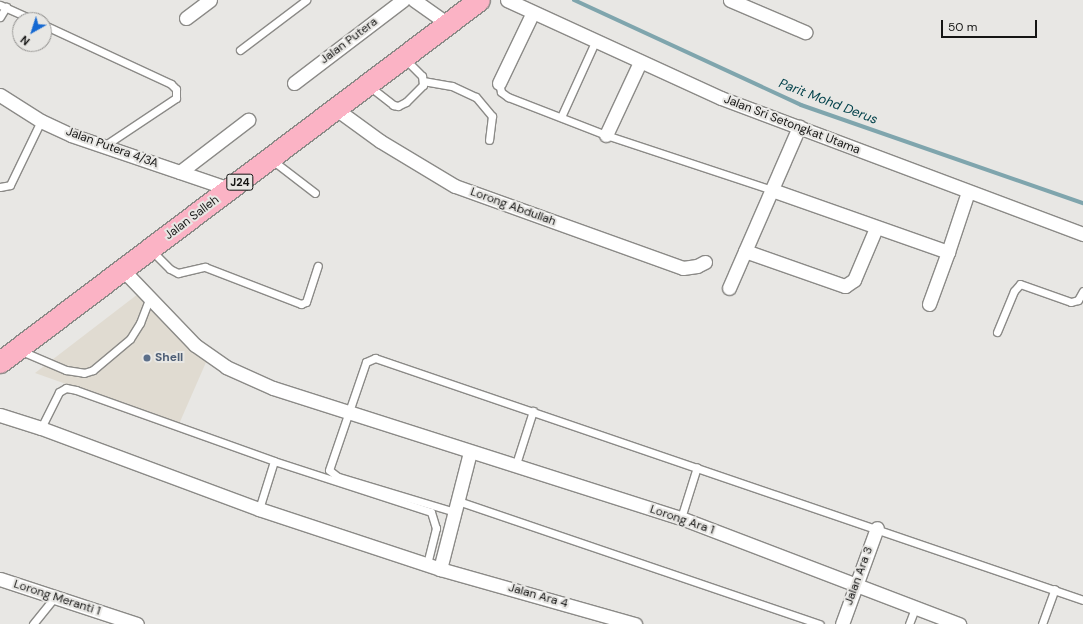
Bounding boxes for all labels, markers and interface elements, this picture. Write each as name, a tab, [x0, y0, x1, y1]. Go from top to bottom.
north arrow	[12, 12, 52, 52]
scale bar	[943, 12, 1039, 38]
street label: Jalan Putera	[318, 15, 380, 67]
text: 50 m	[948, 19, 977, 35]
text: N	[18, 33, 33, 49]
water label: Parit Mohd Derus	[776, 76, 880, 128]
street label: Jalan Sri Setongkat Utama	[722, 92, 862, 158]
street label: Jalan Putera 4/3A	[64, 125, 160, 171]
road number: J24	[226, 173, 254, 191]
street label: Lorong Abdullah	[468, 185, 558, 229]
street label: Jalan Salleh	[162, 193, 222, 243]
place label: Shell	[155, 351, 183, 365]
marker: Shell	[142, 353, 152, 363]
street label: Lorong Ara 1	[648, 502, 716, 538]
street label: Jalan Ara 3	[842, 545, 876, 607]
street label: Lorong Meranti 1	[12, 577, 102, 619]
street label: Jalan Ara 4	[507, 581, 569, 611]

